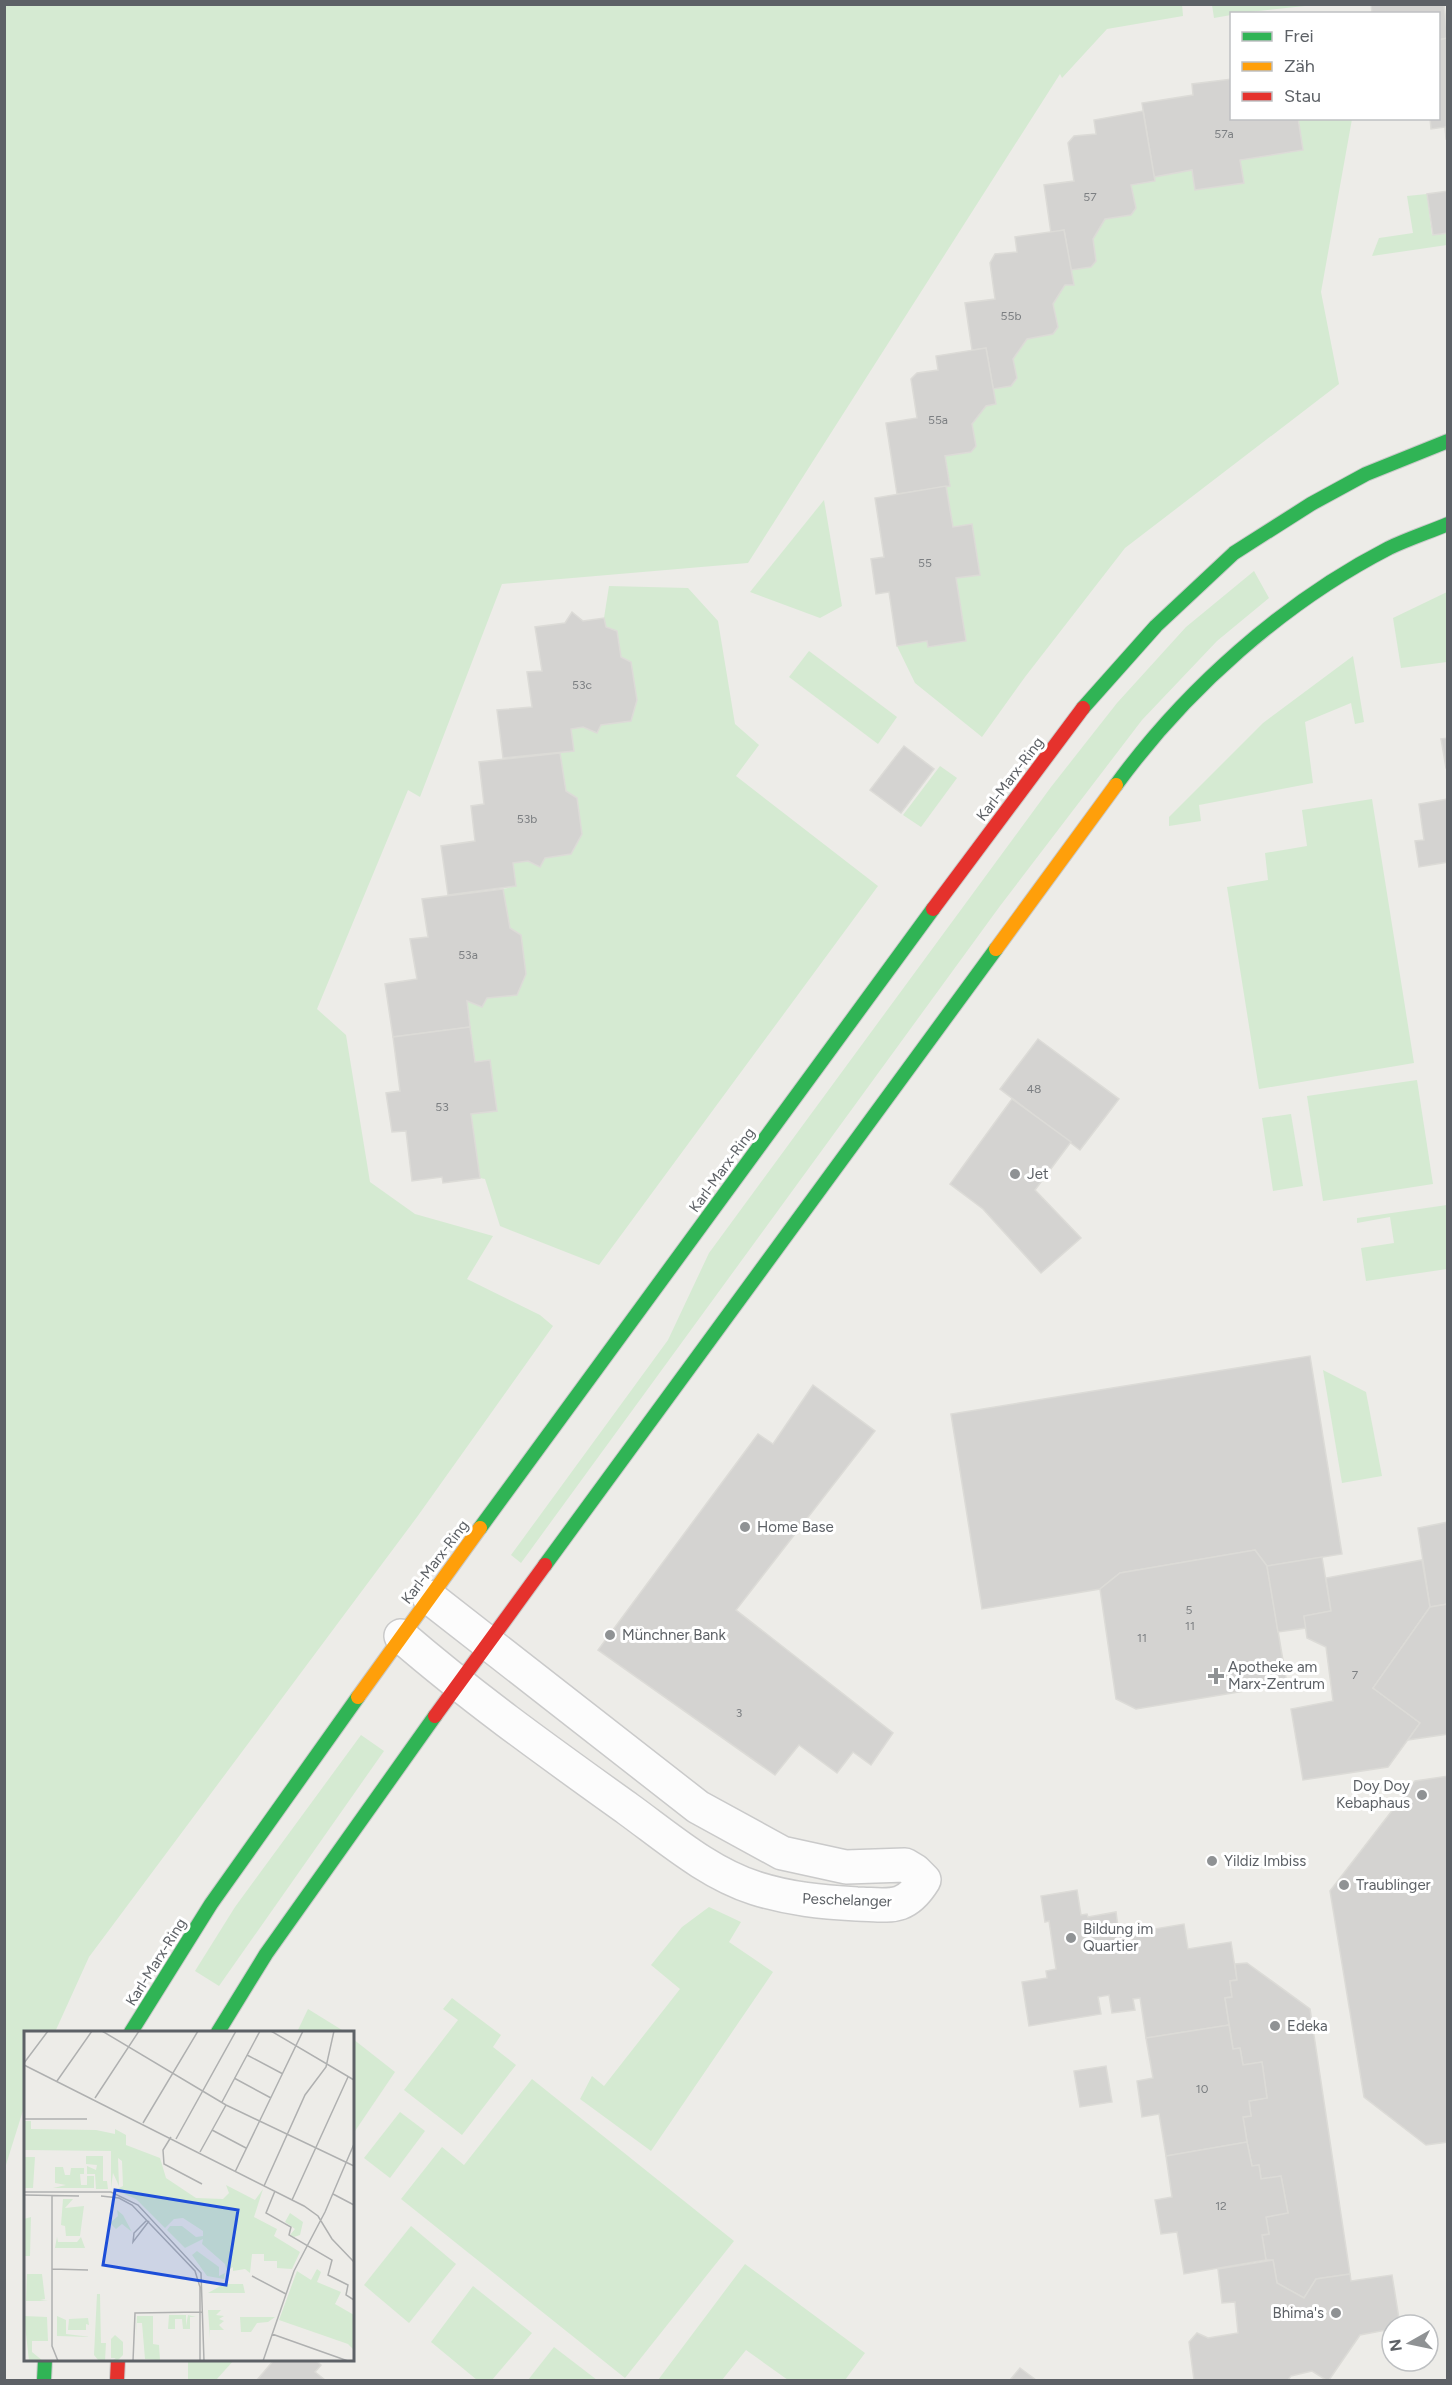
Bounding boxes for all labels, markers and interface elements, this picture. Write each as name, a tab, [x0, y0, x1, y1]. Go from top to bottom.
legend	[1230, 12, 1440, 120]
text: Frei	[1284, 25, 1314, 47]
text: Zäh	[1284, 55, 1315, 77]
text: Stau	[1284, 85, 1321, 107]
house number: 57a	[1214, 127, 1234, 141]
house number: 57	[1083, 190, 1097, 204]
house number: 55b	[1001, 309, 1021, 323]
house number: 55a	[928, 413, 948, 427]
house number: 55	[918, 556, 932, 570]
house number: 53c	[572, 678, 592, 692]
street label: Karl-Marx-Ring	[973, 734, 1047, 824]
house number: 53b	[517, 812, 537, 826]
house number: 53a	[458, 948, 478, 962]
house number: 48	[1027, 1082, 1041, 1096]
house number: 53	[435, 1100, 449, 1114]
street label: Karl-Marx-Ring	[685, 1124, 759, 1216]
place label: Jet	[1027, 1165, 1049, 1183]
marker: Jet	[1008, 1167, 1022, 1181]
street label: Karl-Marx-Ring	[398, 1517, 472, 1607]
place label: Home Base	[757, 1518, 834, 1536]
marker: Home Base	[738, 1520, 752, 1534]
house number: 5	[1186, 1603, 1193, 1617]
house number: 11	[1185, 1619, 1195, 1633]
place label: Münchner Bank	[622, 1626, 726, 1644]
marker: Münchner Bank	[603, 1628, 617, 1642]
house number: 11	[1137, 1631, 1147, 1645]
place label: Apotheke am Marx-Zentrum	[1228, 1658, 1325, 1693]
house number: 7	[1352, 1668, 1359, 1682]
marker: Apotheke am Marx-Zentrum	[1209, 1669, 1223, 1683]
house number: 3	[736, 1706, 742, 1720]
place label: Doy Doy Kebaphaus	[1336, 1777, 1410, 1812]
marker: Doy Doy Kebaphaus	[1415, 1788, 1429, 1802]
place label: Yildiz Imbiss	[1224, 1852, 1306, 1870]
marker: Yildiz Imbiss	[1205, 1854, 1219, 1868]
place label: Traublinger	[1356, 1876, 1431, 1894]
marker: Traublinger	[1337, 1878, 1351, 1892]
street label: Peschelanger	[802, 1889, 892, 1911]
street label: Karl-Marx-Ring	[122, 1915, 190, 2009]
place label: Bildung im Quartier	[1083, 1920, 1153, 1955]
marker: Bildung im Quartier	[1064, 1931, 1078, 1945]
place label: Edeka	[1287, 2017, 1328, 2035]
marker: Edeka	[1268, 2019, 1282, 2033]
inset map	[24, 2031, 354, 2361]
house number: 10	[1196, 2082, 1209, 2096]
house number: 12	[1215, 2199, 1227, 2213]
place label: Bhima's	[1273, 2304, 1324, 2322]
marker: Bhima's	[1329, 2306, 1343, 2320]
north arrow	[1380, 2313, 1440, 2373]
text: N	[1385, 2338, 1406, 2353]

